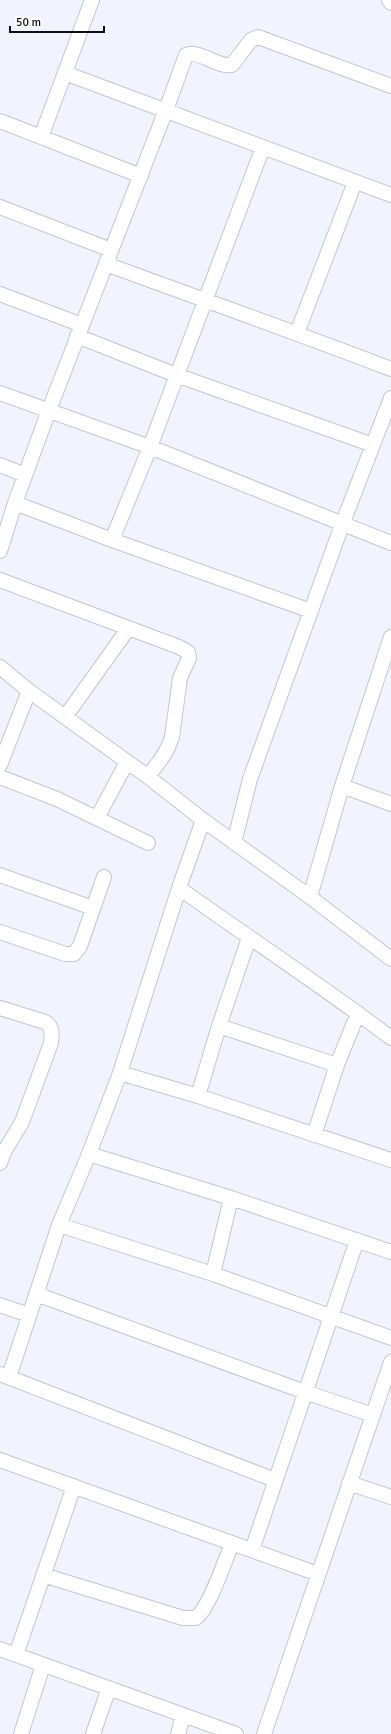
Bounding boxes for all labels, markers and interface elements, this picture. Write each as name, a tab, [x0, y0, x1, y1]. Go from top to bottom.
scale bar	[10, 8, 104, 34]
text: 50 m	[16, 15, 41, 30]

